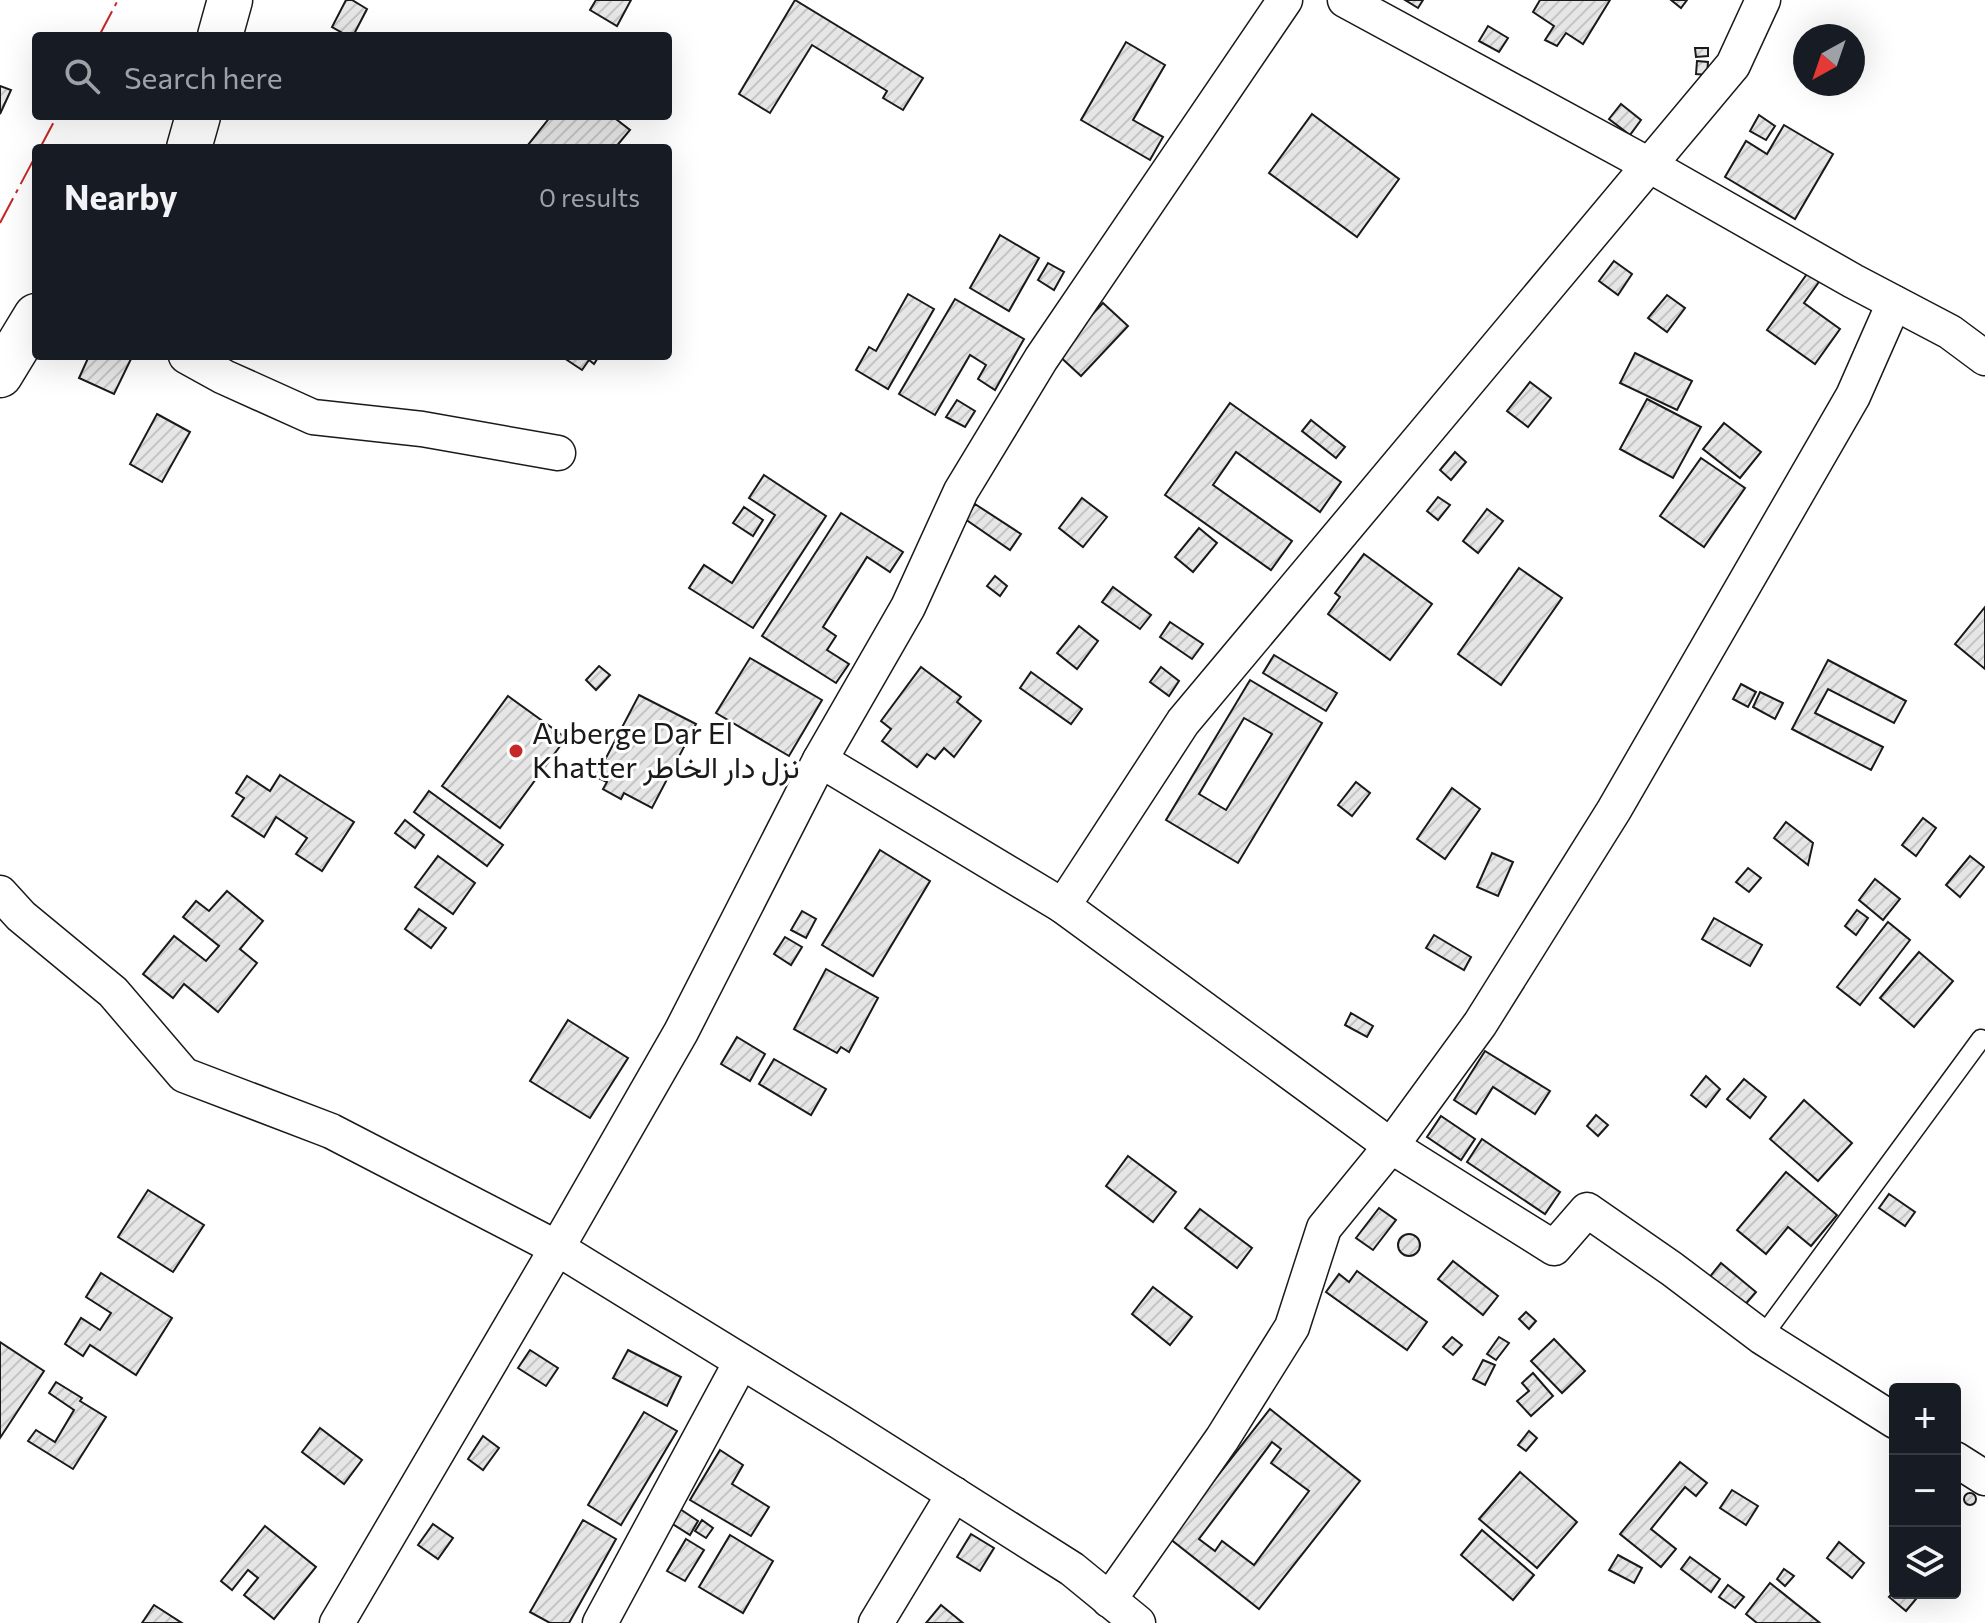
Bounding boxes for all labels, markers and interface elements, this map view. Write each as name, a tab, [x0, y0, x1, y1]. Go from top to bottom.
north arrow	[1793, 24, 1865, 96]
search box	[32, 32, 672, 120]
icon: search	[60, 54, 104, 98]
text: Search here	[124, 58, 283, 95]
text: Nearby	[64, 175, 178, 217]
text: 0 results	[539, 181, 640, 212]
place label: Auberge Dar El Khatter نزل دار الخاطر	[532, 713, 800, 786]
marker: Auberge Dar El Khatter نزل دار الخاطر	[507, 742, 525, 760]
map controls	[1889, 1383, 1961, 1599]
button: +	[1889, 1383, 1961, 1455]
button: −	[1889, 1455, 1961, 1527]
button: layers	[1889, 1527, 1961, 1599]

